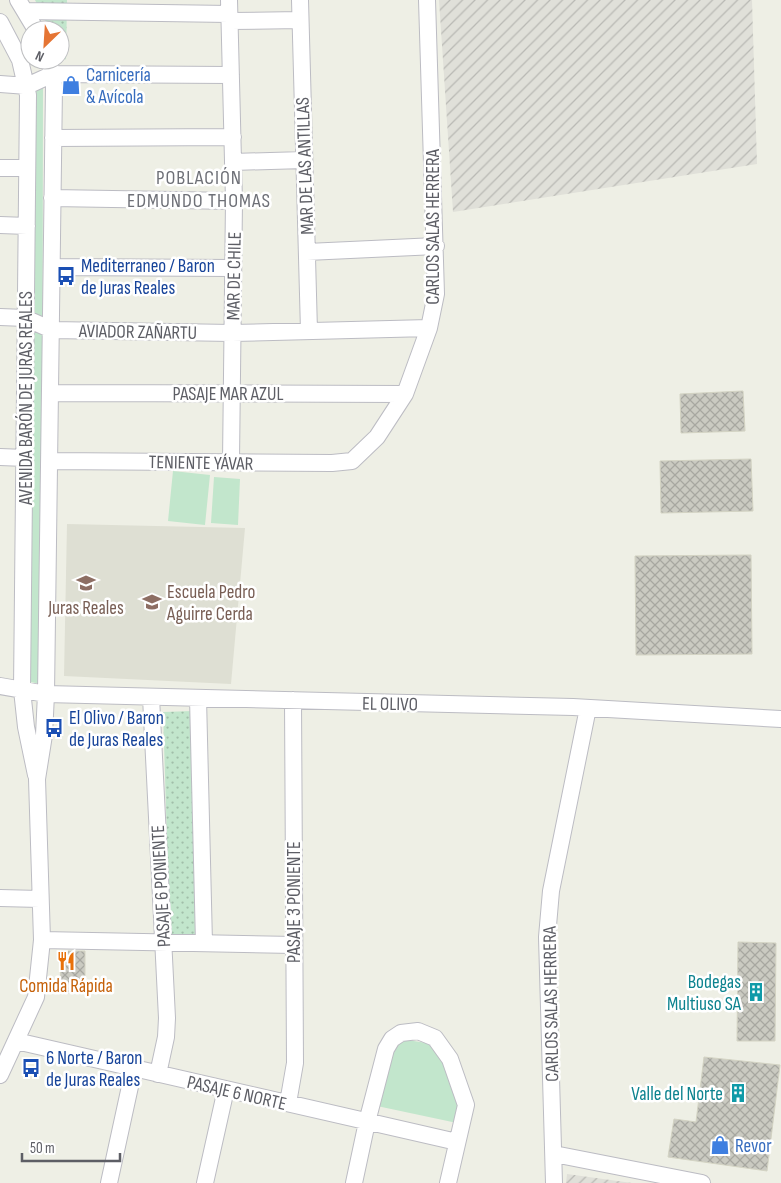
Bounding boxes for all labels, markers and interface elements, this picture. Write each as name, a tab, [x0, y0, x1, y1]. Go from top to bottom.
north arrow	[20, 20, 70, 70]
text: N	[33, 47, 47, 66]
place label: Carnicería & Avícola	[86, 64, 151, 109]
shop icon: Carnicería & Avícola	[60, 74, 82, 96]
street label: MAR DE LAS ANTILLAS	[292, 97, 319, 235]
street label: CARLOS SALAS HERRERA	[422, 148, 445, 305]
district label: POBLACIÓN EDMUNDO THOMAS	[127, 166, 271, 213]
street label: MAR DE CHILE	[222, 231, 247, 321]
place label: Mediterraneo / Baron de Juras Reales	[81, 255, 215, 300]
bus stop icon: Mediterraneo / Baron de Juras Reales	[55, 265, 77, 287]
street label: AVENIDA BARÓN DE JURAS REALES	[15, 291, 38, 506]
street label: AVIADOR ZAÑARTU	[78, 320, 197, 345]
street label: PASAJE MAR AZUL	[173, 383, 283, 406]
street label: TENIENTE YÁVAR	[148, 451, 254, 476]
school or university icon: Juras Reales	[75, 572, 97, 594]
place label: Escuela Pedro Aguirre Cerda	[166, 581, 255, 626]
school or university icon: Escuela Pedro Aguirre Cerda	[141, 591, 163, 613]
place label: Juras Reales	[47, 597, 124, 620]
street label: EL OLIVO	[362, 693, 418, 716]
place label: El Olivo / Baron de Juras Reales	[69, 707, 164, 752]
bus stop icon: El Olivo / Baron de Juras Reales	[43, 717, 65, 739]
street label: PASAJE 6 PONIENTE	[147, 824, 176, 948]
street label: PASAJE 3 PONIENTE	[283, 841, 306, 963]
street label: CARLOS SALAS HERRERA	[539, 925, 564, 1082]
restaurant icon: Comida Rápida	[55, 950, 77, 972]
place label: Bodegas Multiuso SA	[667, 971, 742, 1016]
place label: Comida Rápida	[19, 975, 113, 998]
building icon: Bodegas Multiuso SA	[745, 981, 767, 1003]
place label: 6 Norte / Baron de Juras Reales	[46, 1047, 142, 1092]
bus stop icon: 6 Norte / Baron de Juras Reales	[20, 1057, 42, 1079]
street label: PASAJE 6 NORTE	[185, 1071, 289, 1116]
building icon: Valle del Norte	[727, 1082, 749, 1104]
place label: Valle del Norte	[631, 1083, 723, 1106]
scale bar	[22, 1130, 120, 1162]
shop icon: Revor	[709, 1134, 731, 1156]
place label: Revor	[735, 1135, 772, 1158]
text: 50 m	[30, 1139, 55, 1158]

